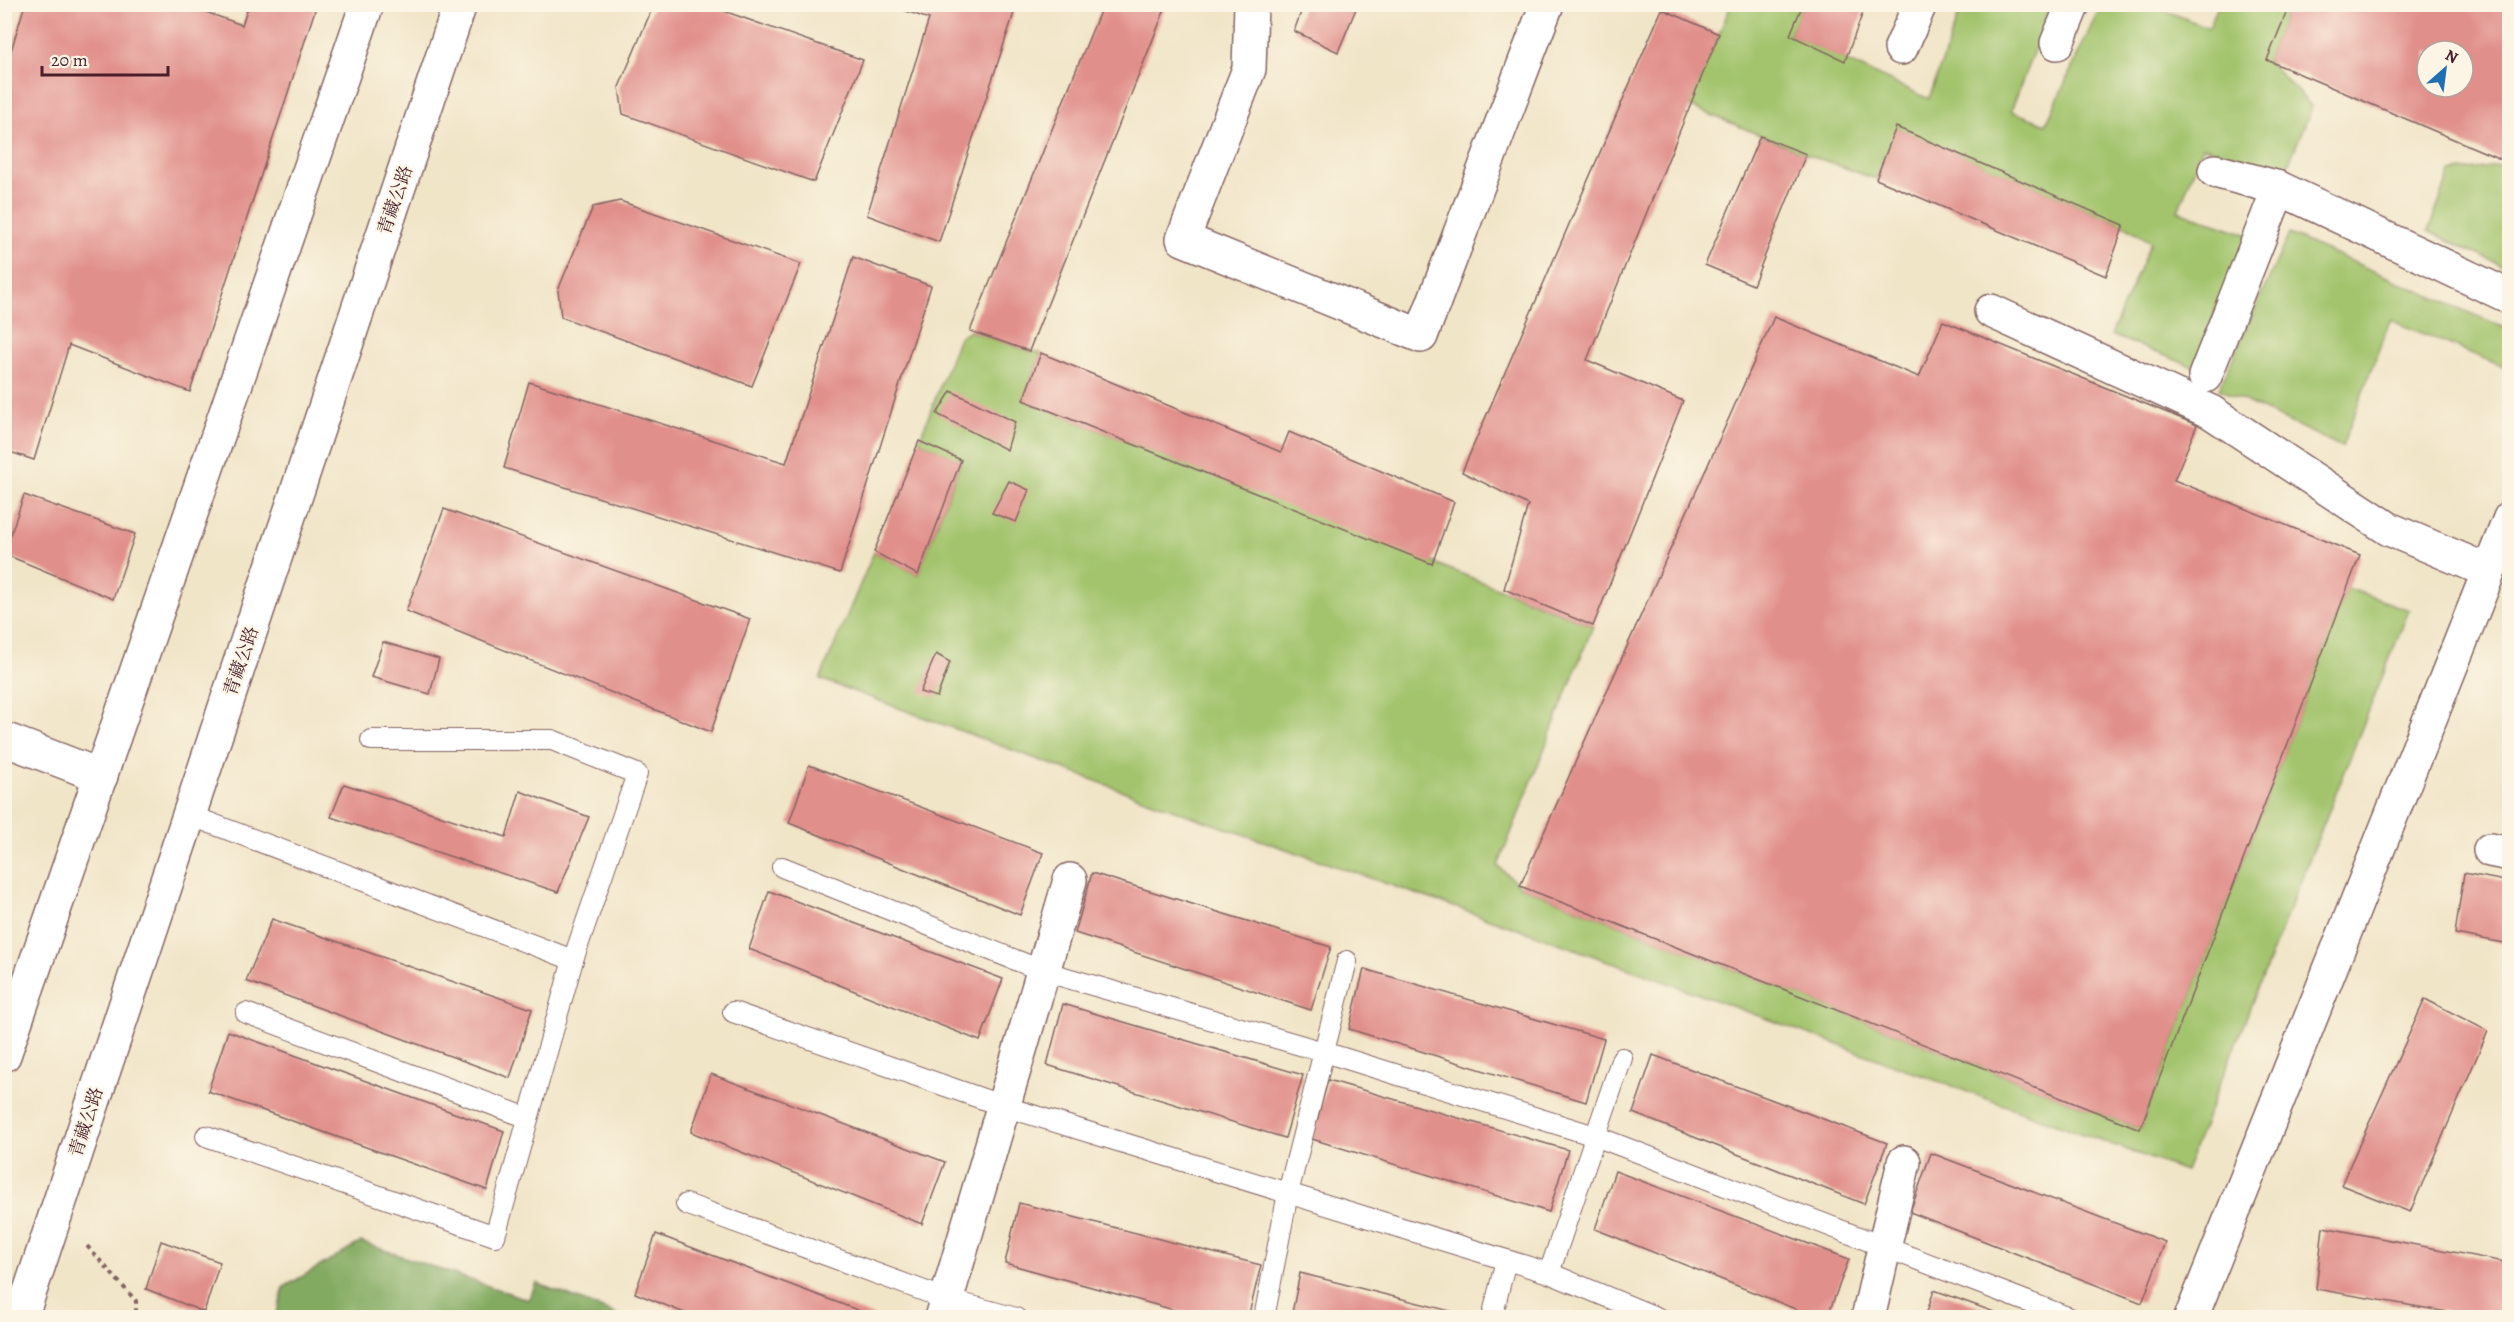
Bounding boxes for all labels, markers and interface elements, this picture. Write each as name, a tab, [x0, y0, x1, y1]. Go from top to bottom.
scale bar	[42, 39, 168, 77]
north arrow	[2415, 39, 2475, 99]
text: N	[2441, 44, 2462, 69]
text: 20 m	[51, 48, 88, 72]
street label: 青藏公路	[372, 162, 418, 238]
street label: 青藏公路	[218, 623, 264, 699]
street label: 青藏公路	[63, 1084, 109, 1160]

